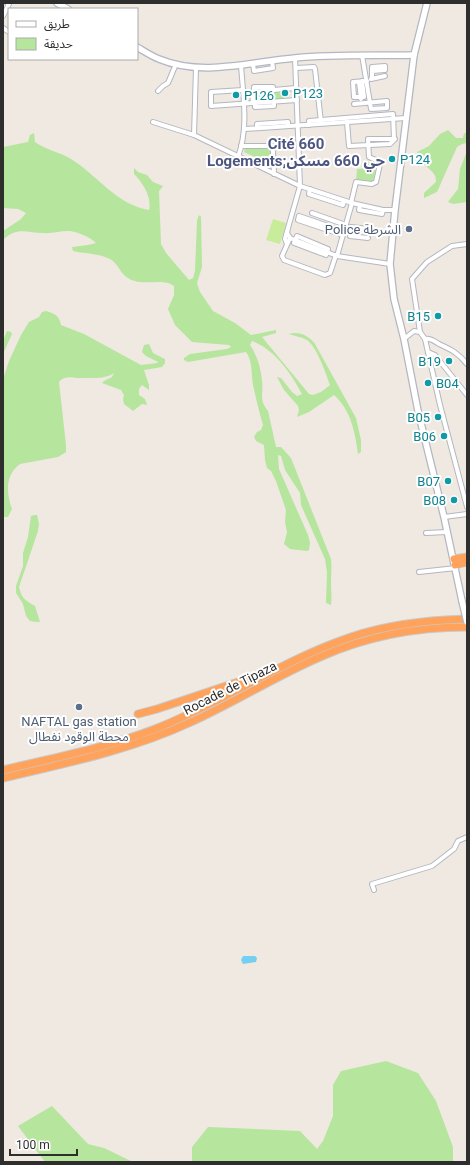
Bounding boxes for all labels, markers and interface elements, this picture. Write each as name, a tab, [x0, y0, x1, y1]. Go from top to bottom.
legend	[8, 8, 138, 60]
text: طريق	[44, 17, 70, 32]
text: حديقة	[44, 37, 73, 51]
place label: P123	[293, 86, 323, 101]
place label: P126	[244, 88, 274, 103]
marker: P123	[280, 88, 290, 98]
marker: P126	[231, 90, 241, 100]
district label: Cité 660 Logements;حي 660 مسكن	[207, 135, 386, 172]
place label: P124	[400, 152, 431, 167]
marker: P124	[387, 154, 397, 164]
place label: Police الشرطة	[325, 222, 401, 237]
marker: Police الشرطة	[404, 224, 414, 234]
place label: B15	[407, 309, 430, 324]
marker: B15	[433, 311, 443, 321]
place label: B19	[418, 354, 441, 369]
marker: B19	[444, 356, 454, 366]
place label: B04	[436, 376, 459, 391]
marker: B04	[423, 378, 433, 388]
place label: B05	[407, 410, 430, 425]
marker: B05	[433, 412, 443, 422]
place label: B06	[413, 429, 436, 444]
marker: B06	[439, 431, 449, 441]
place label: B07	[417, 474, 440, 489]
marker: B07	[443, 476, 453, 486]
place label: B08	[423, 493, 446, 508]
marker: B08	[449, 495, 459, 505]
street label: Rocade de Tipaza	[181, 658, 279, 718]
marker: NAFTAL gas station محطة الوقود نفطال	[74, 702, 84, 712]
place label: NAFTAL gas station محطة الوقود نفطال	[21, 714, 137, 745]
scale bar	[10, 1131, 77, 1157]
text: 100 m	[16, 1138, 50, 1152]

